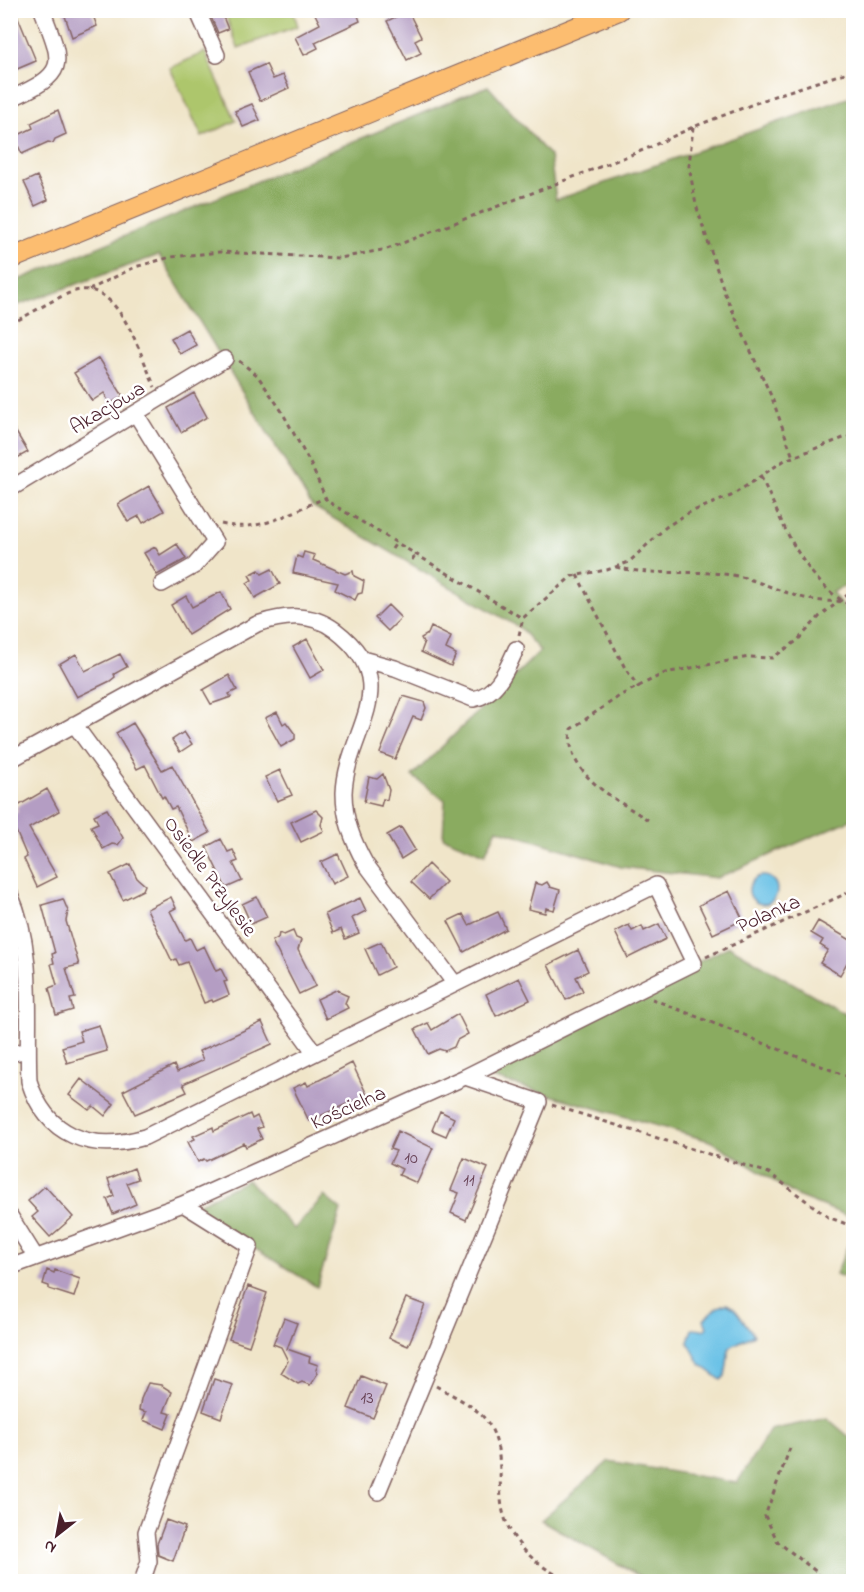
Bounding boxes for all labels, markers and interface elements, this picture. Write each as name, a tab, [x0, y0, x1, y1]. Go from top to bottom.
street label: Akacjowa	[65, 374, 151, 443]
street label: Osiedle Przylesie	[154, 811, 264, 945]
street label: Polanka	[732, 888, 805, 942]
street label: Kościelna	[306, 1079, 391, 1139]
house number: 10	[404, 1146, 418, 1172]
house number: 11	[463, 1168, 475, 1194]
house number: 13	[360, 1386, 374, 1412]
north arrow	[27, 1505, 87, 1565]
text: N	[39, 1533, 61, 1559]

